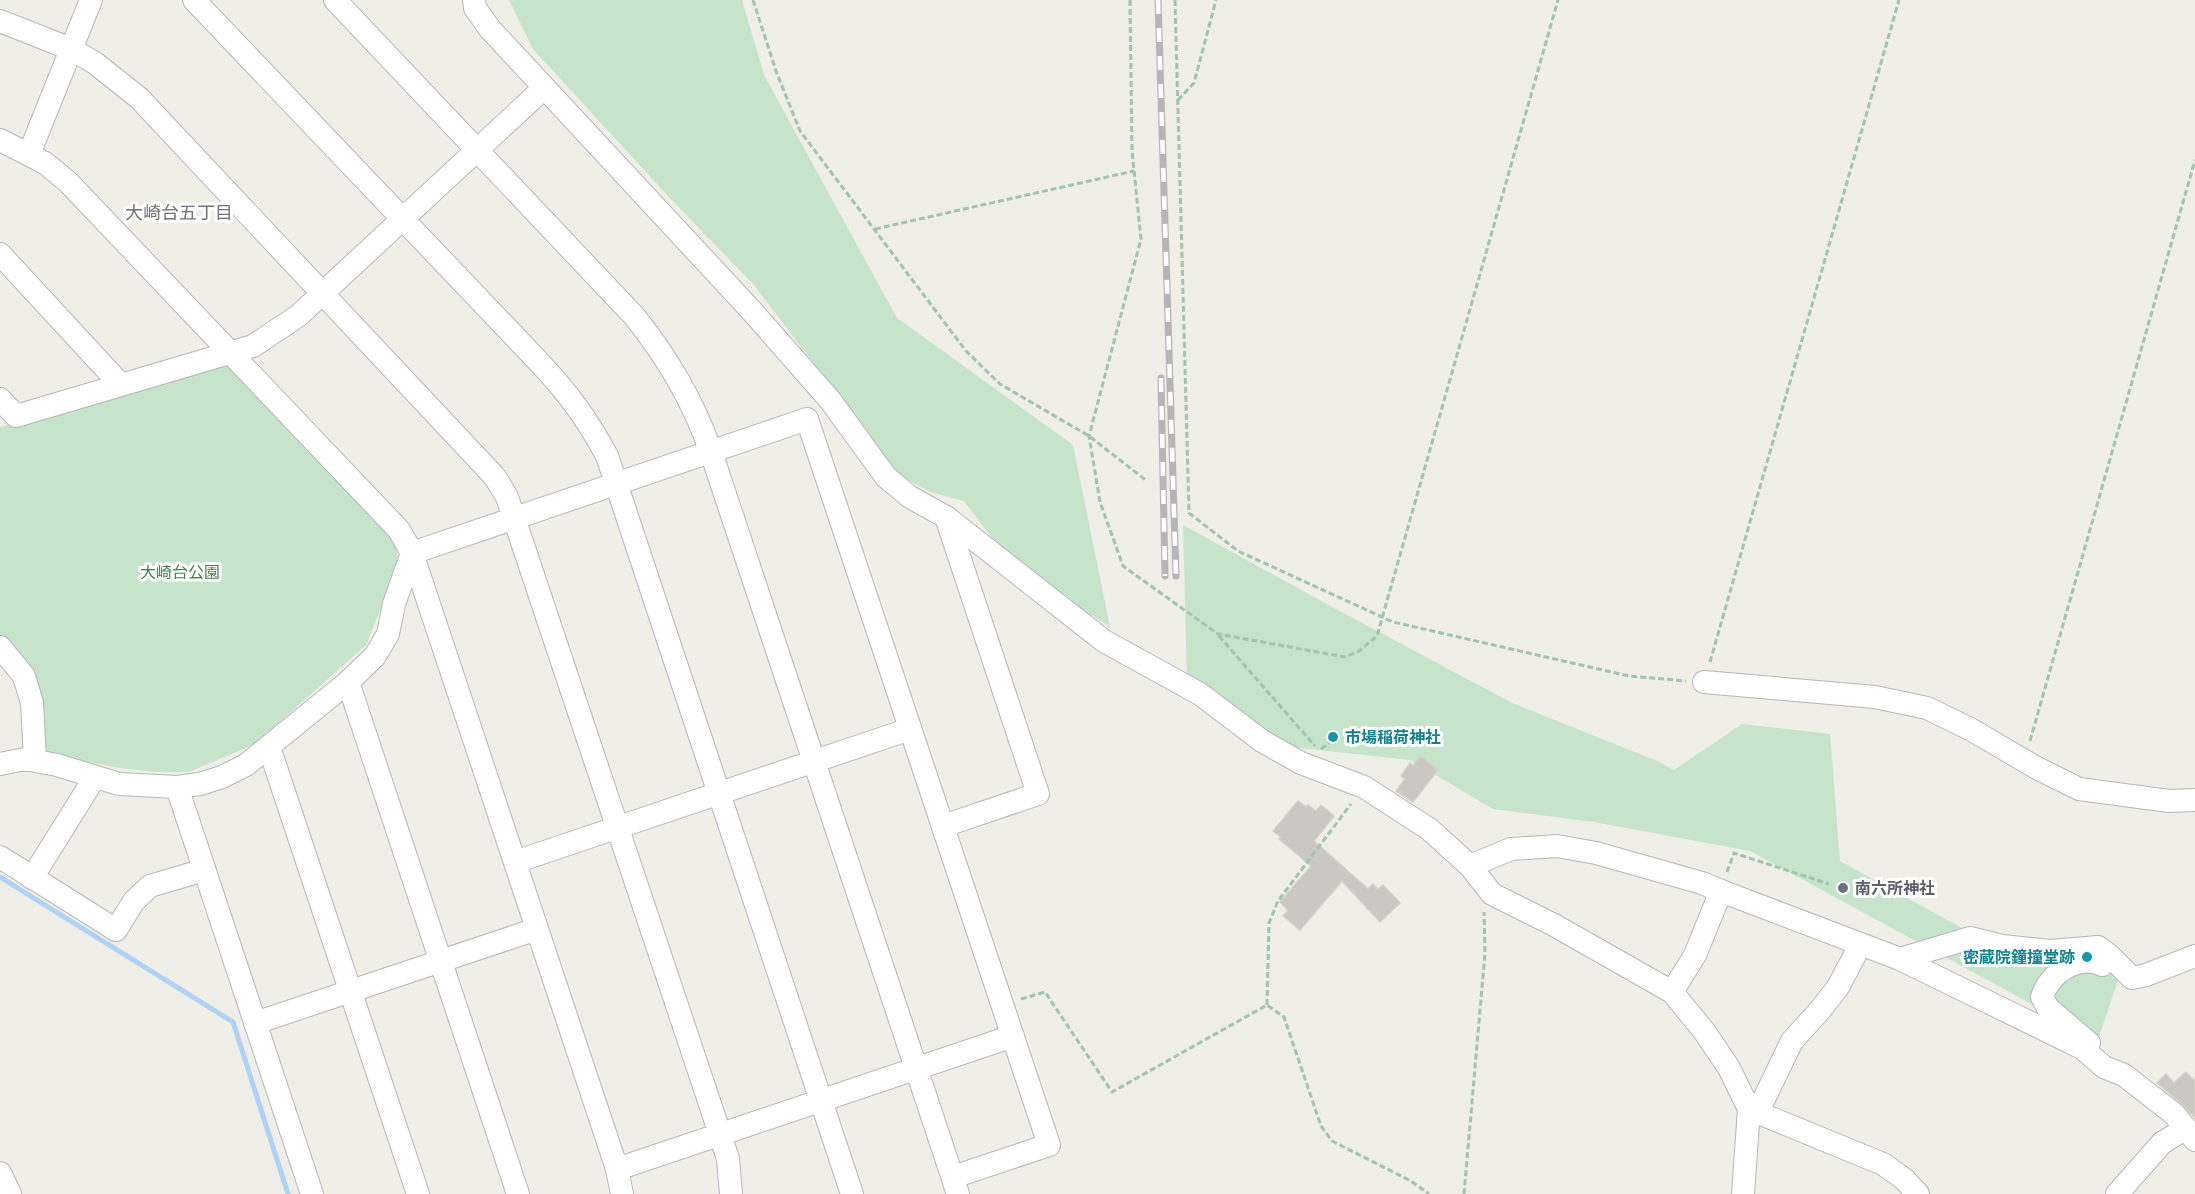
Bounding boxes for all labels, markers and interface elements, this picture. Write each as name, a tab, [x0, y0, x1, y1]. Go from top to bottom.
district label: 大崎台五丁目	[125, 202, 233, 223]
park label: 大崎台公園	[140, 562, 220, 582]
place label: 市場稲荷神社	[1345, 727, 1441, 747]
marker: 市場稲荷神社	[1326, 730, 1340, 744]
place label: 南六所神社	[1855, 878, 1935, 898]
marker: 南六所神社	[1836, 881, 1850, 895]
place label: 密蔵院鐘撞堂跡	[1963, 947, 2075, 967]
marker: 密蔵院鐘撞堂跡	[2080, 950, 2094, 964]

